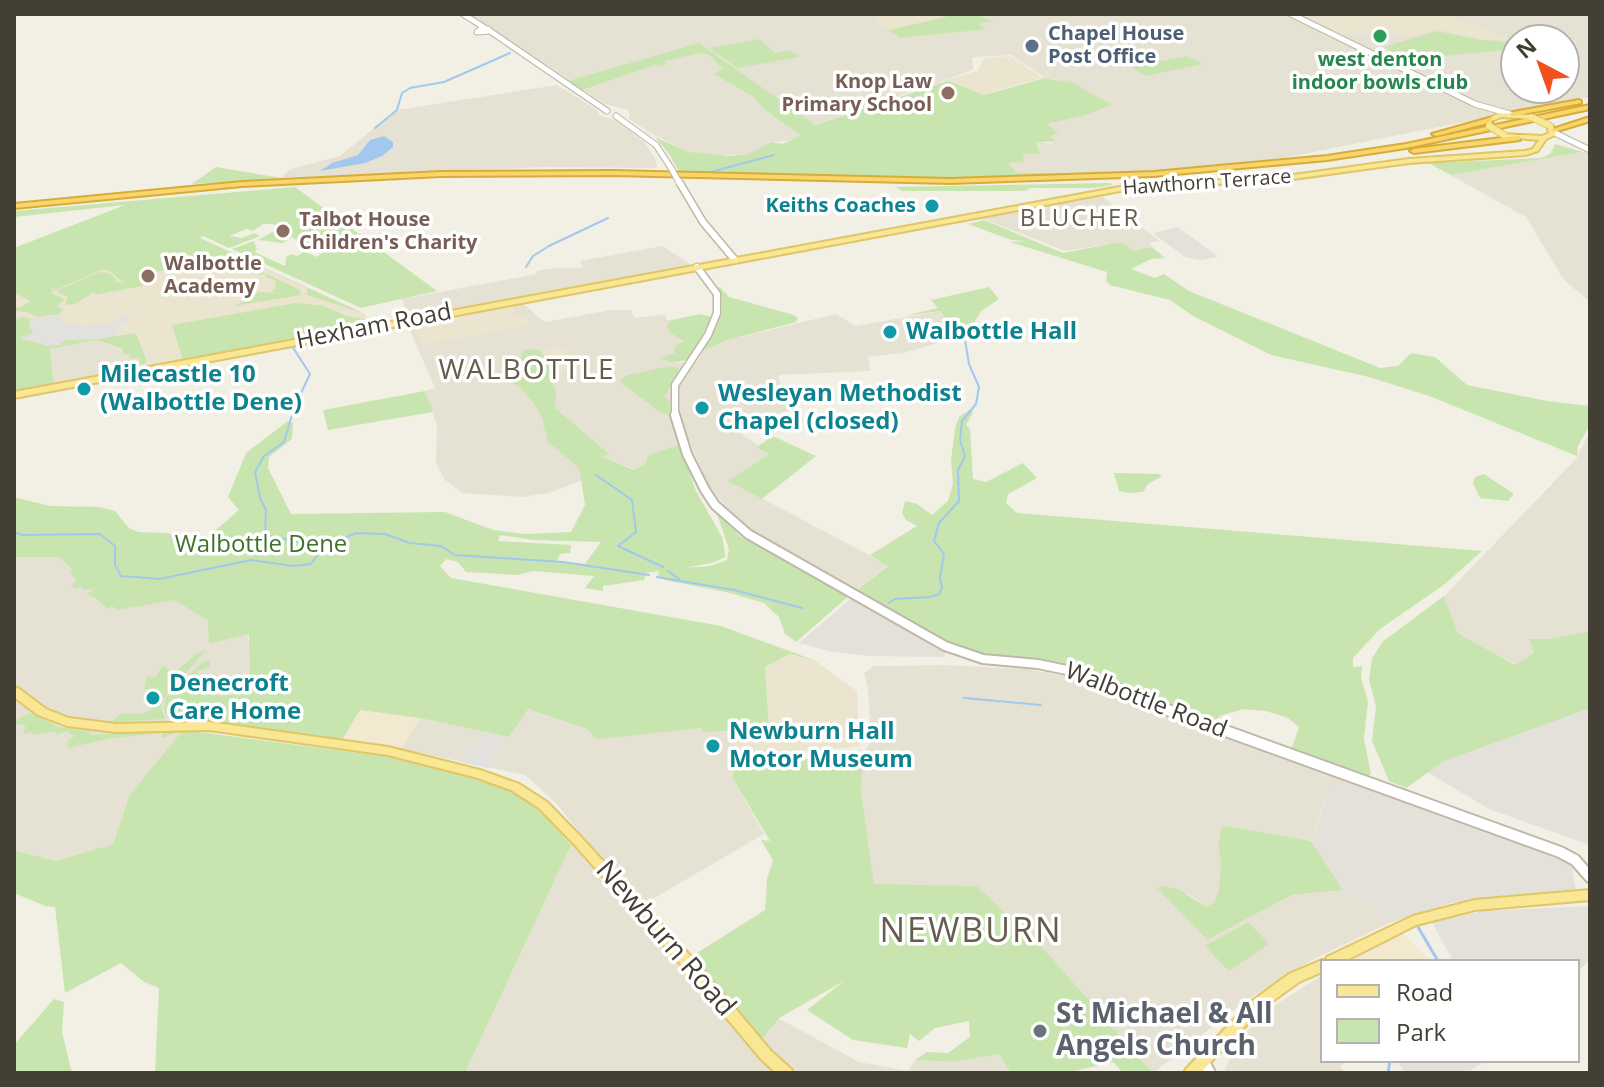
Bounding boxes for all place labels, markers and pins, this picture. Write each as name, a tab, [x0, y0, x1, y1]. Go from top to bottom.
place label: Chapel House Post Office	[1048, 22, 1184, 69]
marker: west denton indoor bowls club	[1371, 27, 1389, 45]
marker: Chapel House Post Office	[1023, 37, 1041, 55]
place label: west denton indoor bowls club	[1292, 48, 1468, 95]
place label: Knop Law Primary School	[782, 70, 932, 117]
marker: Knop Law Primary School	[939, 84, 957, 102]
place label: Keiths Coaches	[765, 194, 916, 218]
marker: Keiths Coaches	[923, 197, 941, 215]
place label: Talbot House Children's Charity	[299, 208, 477, 255]
marker: Talbot House Children's Charity	[274, 222, 292, 240]
place label: Walbottle Academy	[164, 252, 262, 299]
marker: Walbottle Academy	[139, 267, 157, 285]
place label: Walbottle Hall	[906, 318, 1077, 346]
marker: Walbottle Hall	[881, 323, 899, 341]
place label: Milecastle 10 (Walbottle Dene)	[100, 361, 302, 417]
marker: Milecastle 10 (Walbottle Dene)	[75, 380, 93, 398]
place label: Wesleyan Methodist Chapel (closed)	[718, 380, 962, 436]
marker: Wesleyan Methodist Chapel (closed)	[693, 399, 711, 417]
place label: Denecroft Care Home	[169, 670, 301, 726]
marker: Denecroft Care Home	[144, 689, 162, 707]
place label: Newburn Hall Motor Museum	[729, 718, 913, 774]
marker: Newburn Hall Motor Museum	[704, 737, 722, 755]
place label: St Michael & All Angels Church	[1056, 998, 1273, 1064]
marker: St Michael & All Angels Church	[1031, 1022, 1049, 1040]

